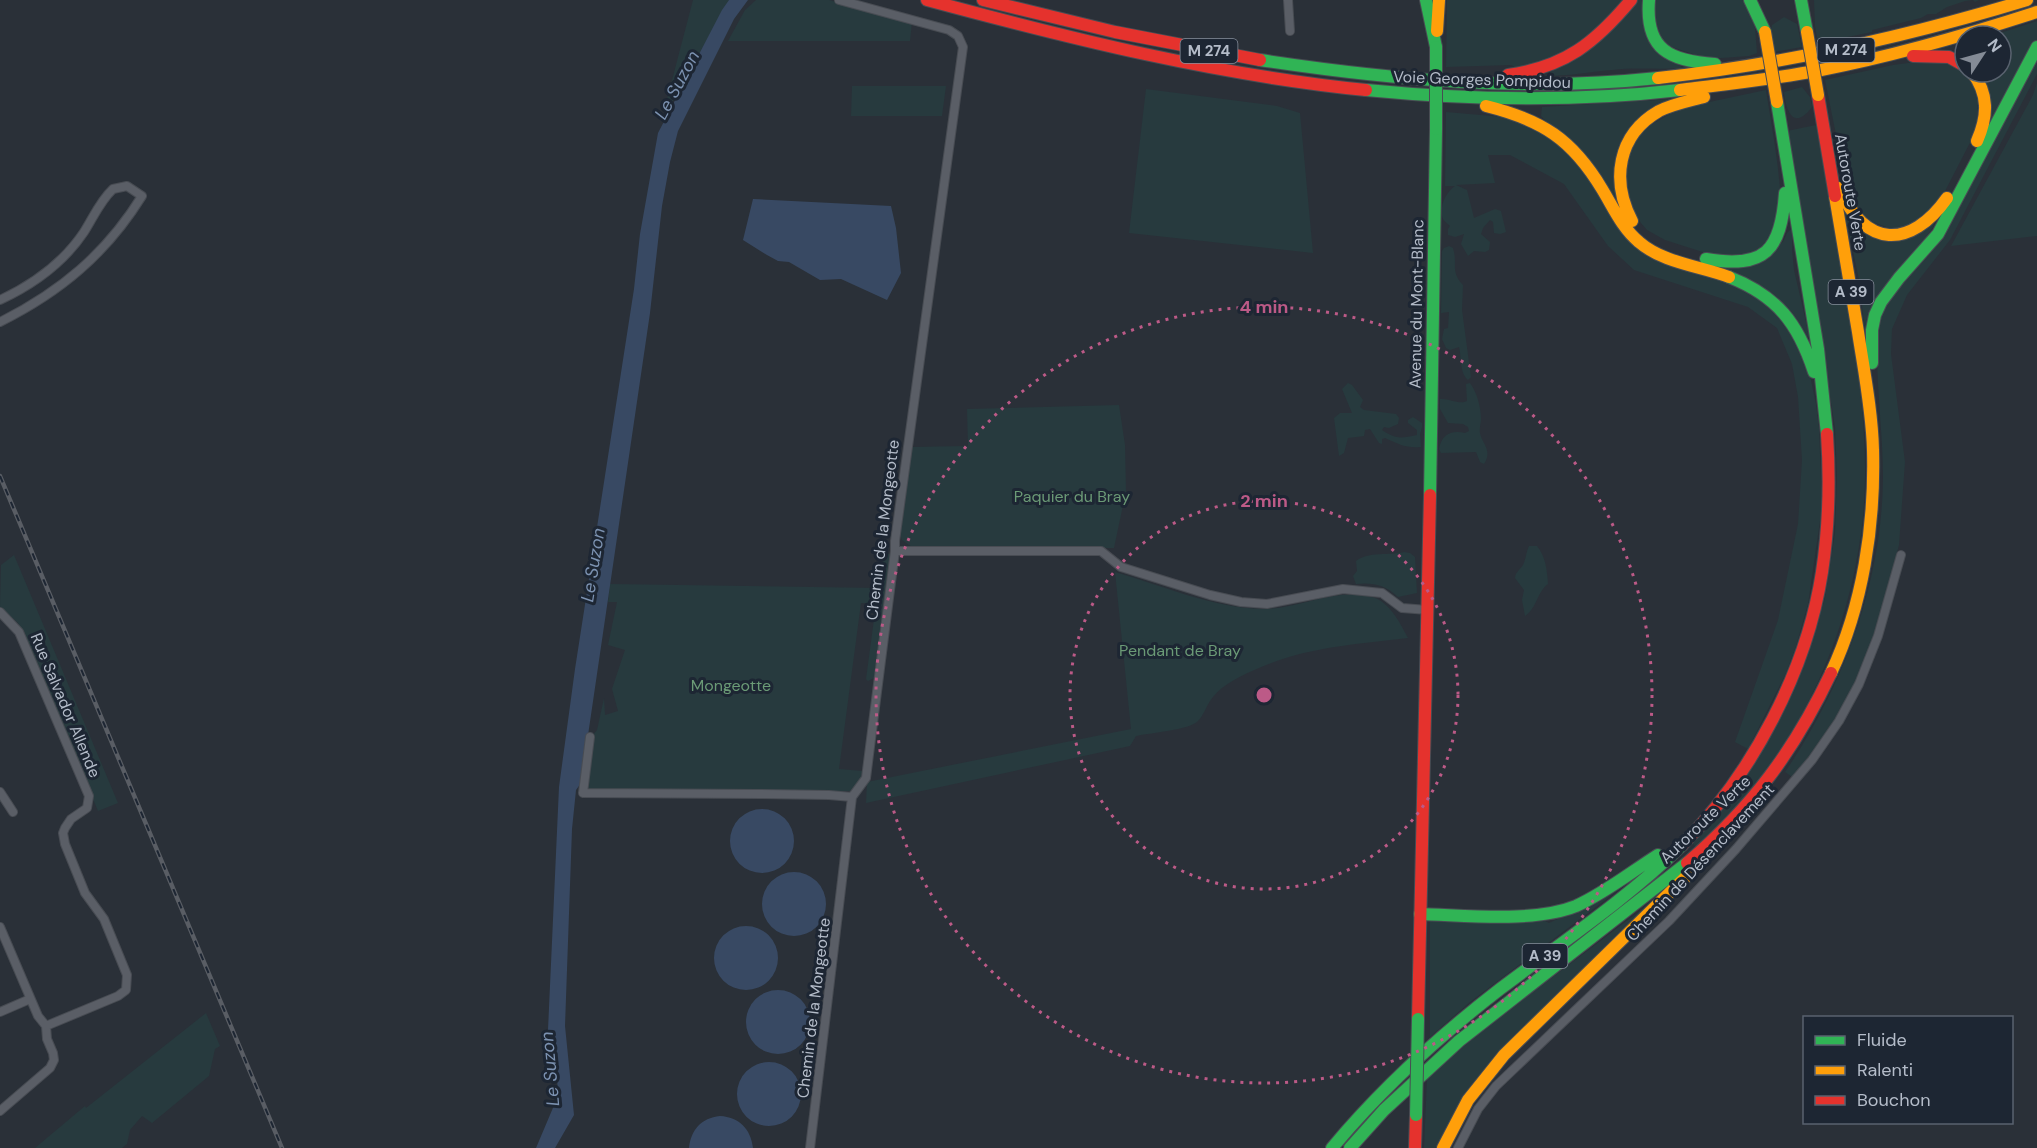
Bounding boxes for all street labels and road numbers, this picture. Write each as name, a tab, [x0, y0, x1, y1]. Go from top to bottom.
road number: M 274	[1818, 38, 1874, 62]
road number: M 274	[1180, 39, 1238, 63]
street label: Voie Georges Pompidou	[1393, 66, 1571, 93]
street label: Autoroute Verte	[1830, 132, 1871, 252]
street label: Avenue du Mont-Blanc	[1405, 219, 1428, 389]
road number: A 39	[1828, 280, 1874, 304]
street label: Chemin de la Mongeotte	[861, 439, 904, 621]
street label: Rue Salvador Allende	[26, 630, 106, 781]
street label: Autoroute Verte	[1655, 771, 1755, 868]
street label: Chemin de Désenclavement	[1622, 779, 1779, 946]
street label: Chemin de la Mongeotte	[792, 917, 835, 1099]
road number: A 39	[1522, 944, 1568, 968]

